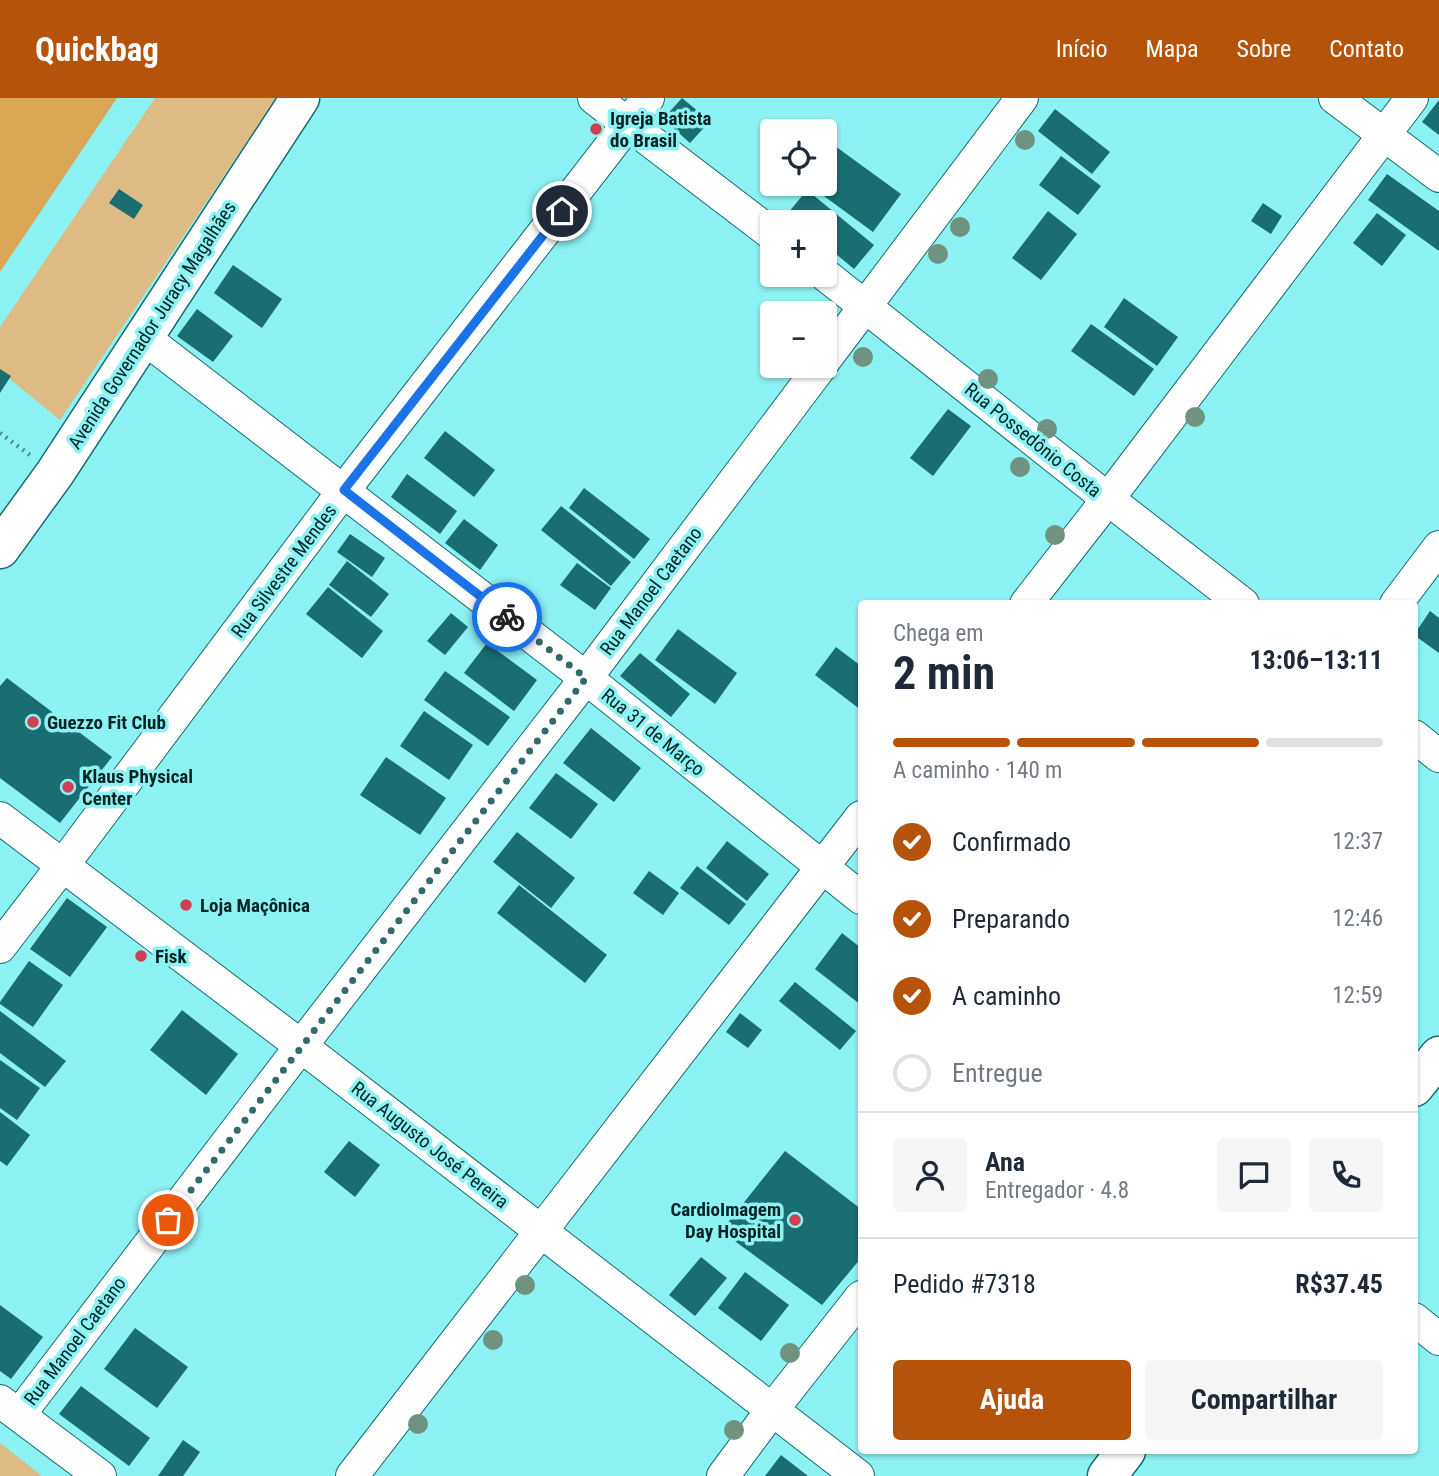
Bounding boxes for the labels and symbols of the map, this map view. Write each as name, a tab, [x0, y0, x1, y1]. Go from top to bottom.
place label: Igreja Batista do Brasil	[610, 107, 712, 152]
marker: Igreja Batista do Brasil	[588, 121, 604, 137]
pin	[532, 181, 592, 241]
street label: Avenida Governador Juracy Magalhães	[63, 197, 241, 453]
street label: Rua Possedônio Costa	[960, 378, 1106, 502]
street label: Rua Silvestre Mendes	[226, 500, 342, 642]
street label: Rua Manoel Caetano	[595, 522, 707, 660]
courier	[472, 582, 542, 652]
street label: Rua 31 de Março	[597, 683, 709, 781]
place label: Guezzo Fit Club	[47, 711, 166, 734]
marker: Guezzo Fit Club	[25, 714, 41, 730]
place label: Klaus Physical Center	[82, 765, 193, 810]
marker: Klaus Physical Center	[60, 779, 76, 795]
place label: Loja Maçônica	[200, 894, 310, 917]
marker: Loja Maçônica	[178, 897, 194, 913]
place label: Fisk	[155, 945, 187, 968]
marker: Fisk	[133, 948, 149, 964]
street label: Rua Augusto José Pereira	[347, 1077, 513, 1213]
pin	[138, 1190, 198, 1250]
place label: CardioImagem Day Hospital	[671, 1198, 781, 1243]
marker: CardioImagem Day Hospital	[787, 1212, 803, 1228]
street label: Rua Manoel Caetano	[19, 1272, 131, 1410]

